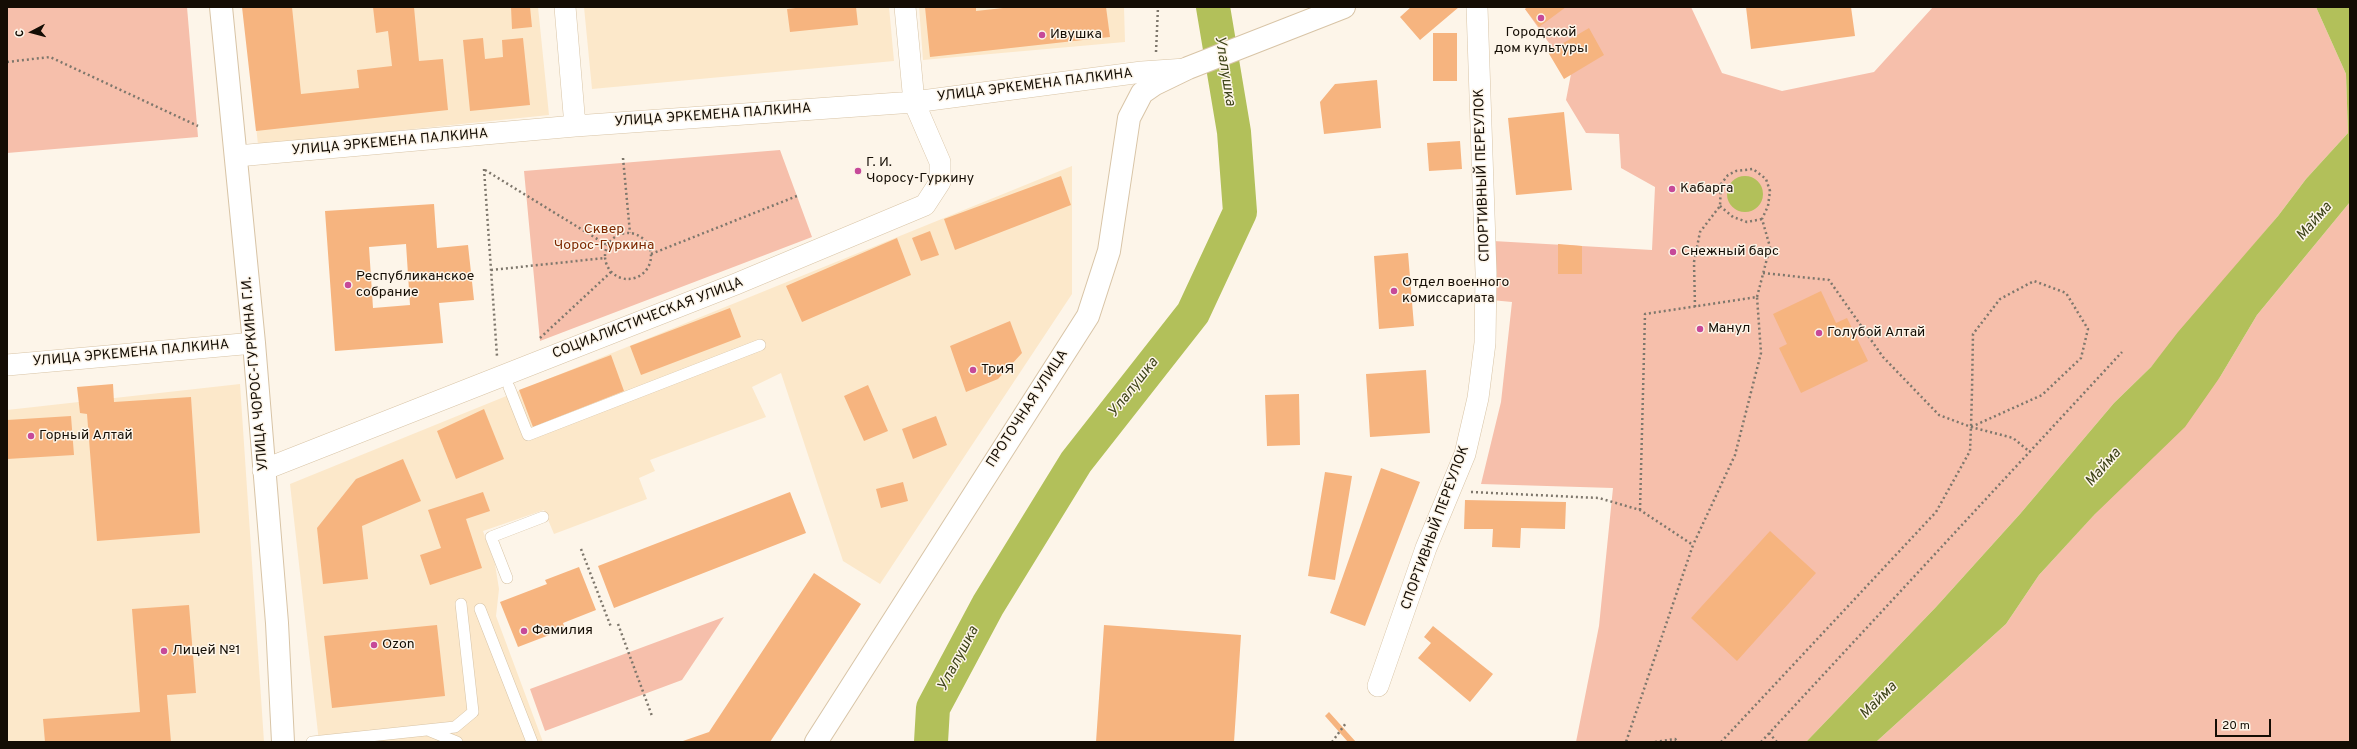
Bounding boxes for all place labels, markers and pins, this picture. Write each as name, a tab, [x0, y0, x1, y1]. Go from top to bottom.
marker: Городской дом культуры	[1536, 13, 1546, 23]
place label: Городской дом культуры	[1494, 25, 1588, 58]
place label: Ивушка	[1050, 27, 1102, 43]
marker: Ивушка	[1037, 30, 1047, 40]
place label: Г. И. Чоросу-Гуркину	[866, 155, 974, 188]
marker: Г. И. Чоросу-Гуркину	[853, 166, 863, 176]
place label: Кабарга	[1680, 181, 1733, 197]
marker: Кабарга	[1667, 184, 1677, 194]
place label: Снежный барс	[1681, 244, 1779, 260]
marker: Снежный барс	[1668, 247, 1678, 257]
place label: Республиканское собрание	[356, 269, 474, 302]
place label: Отдел военного комиссариата	[1402, 275, 1509, 308]
marker: Республиканское собрание	[343, 280, 353, 290]
marker: Отдел военного комиссариата	[1389, 286, 1399, 296]
place label: Манул	[1708, 321, 1750, 337]
marker: Манул	[1695, 324, 1705, 334]
place label: Голубой Алтай	[1827, 325, 1925, 341]
marker: Голубой Алтай	[1814, 328, 1824, 338]
place label: ТриЯ	[981, 362, 1014, 378]
marker: ТриЯ	[968, 365, 978, 375]
place label: Горный Алтай	[39, 428, 133, 444]
marker: Горный Алтай	[26, 431, 36, 441]
place label: Фамилия	[532, 623, 593, 639]
marker: Фамилия	[519, 626, 529, 636]
place label: Ozon	[382, 637, 415, 653]
marker: Ozon	[369, 640, 379, 650]
place label: Лицей №1	[172, 643, 240, 659]
marker: Лицей №1	[159, 646, 169, 656]

